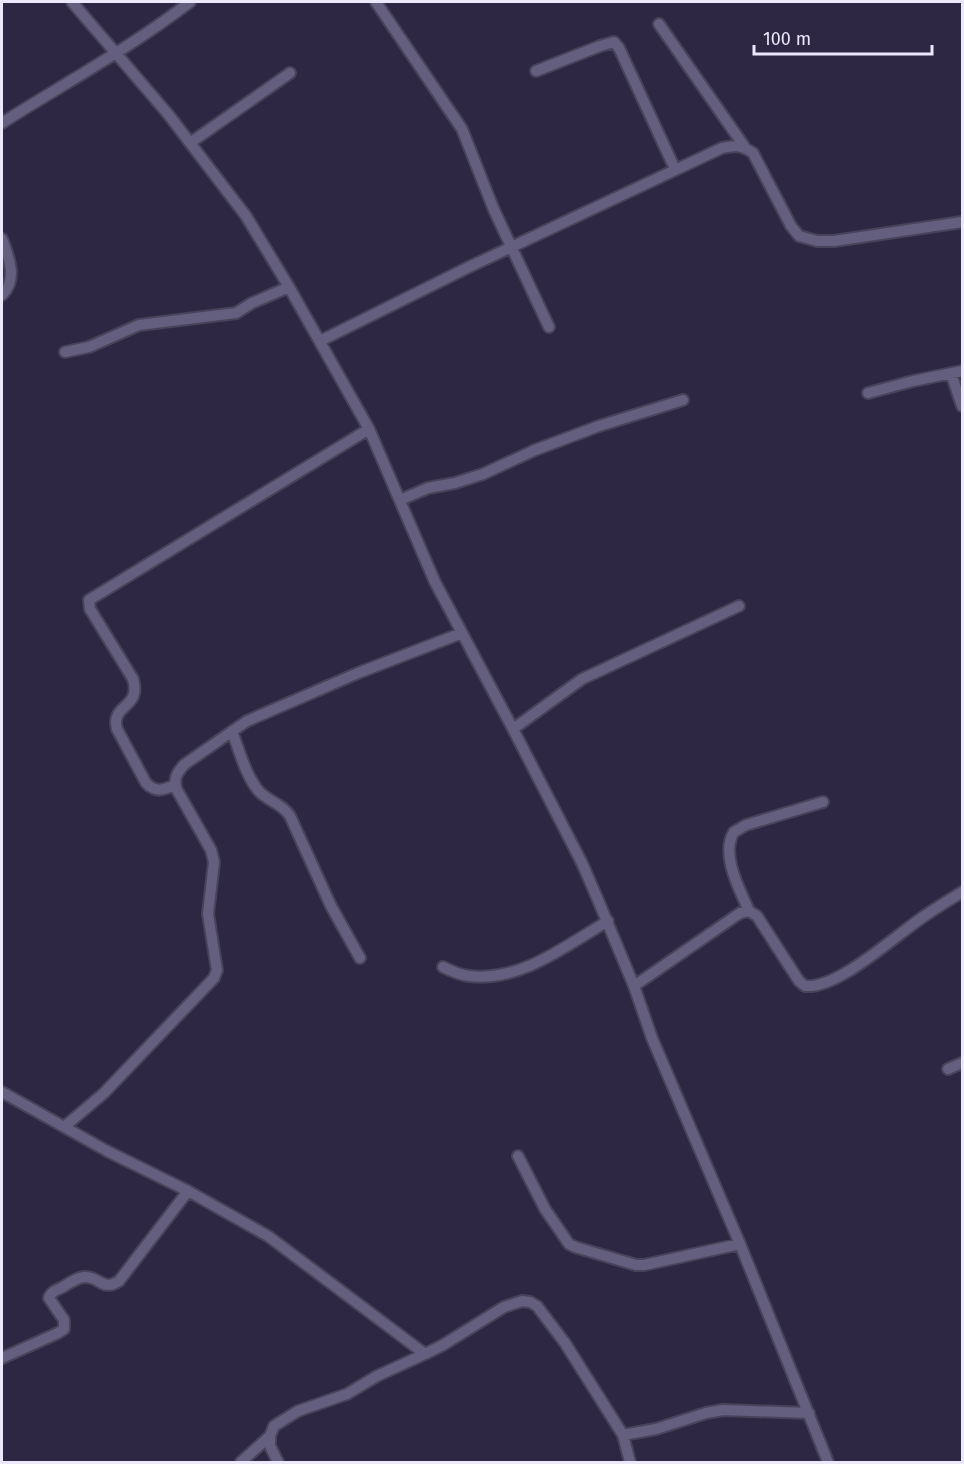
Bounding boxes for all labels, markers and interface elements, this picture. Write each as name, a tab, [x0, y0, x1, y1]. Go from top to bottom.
scale bar	[754, 18, 932, 56]
text: 100 m	[763, 28, 811, 50]

